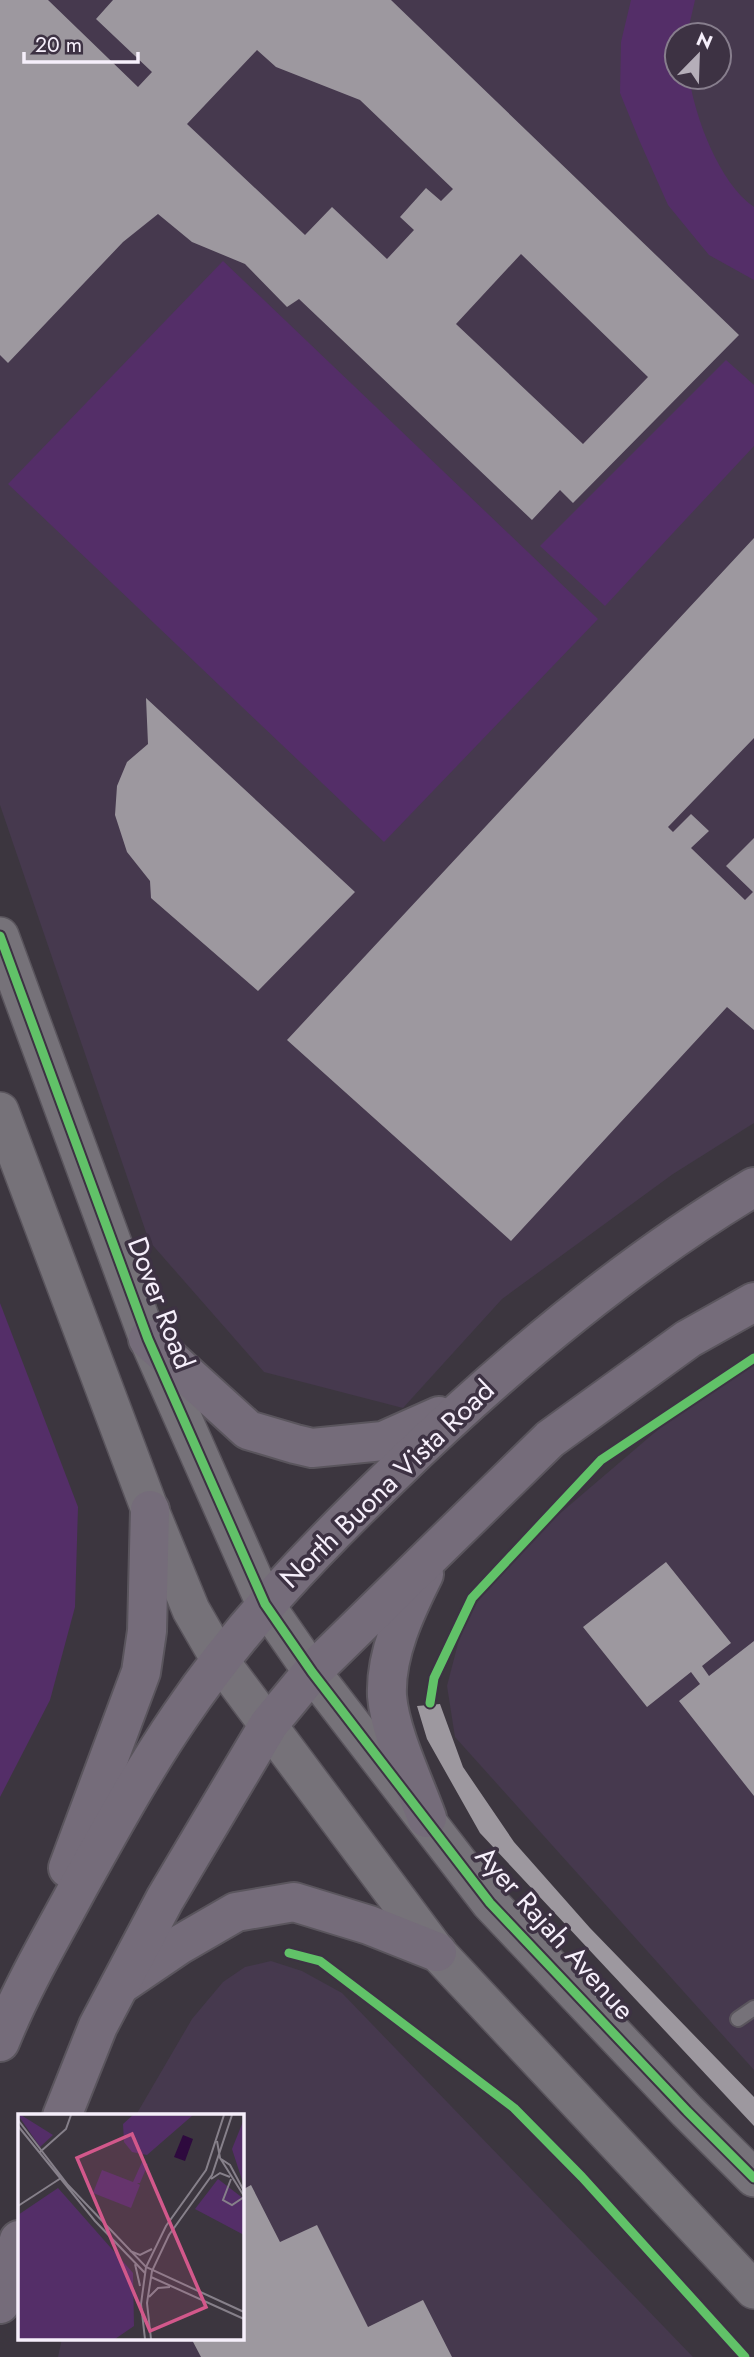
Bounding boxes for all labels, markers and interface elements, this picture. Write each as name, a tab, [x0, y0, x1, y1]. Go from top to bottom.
scale bar	[24, 21, 138, 65]
north arrow	[663, 21, 733, 91]
text: N	[692, 25, 717, 56]
text: 20 m	[35, 30, 82, 60]
street label: Dover Road	[117, 1231, 205, 1375]
street label: North Buona Vista Road	[270, 1370, 504, 1598]
street label: Ayer Rajah Avenue	[466, 1837, 644, 2029]
inset map	[18, 2114, 243, 2340]

